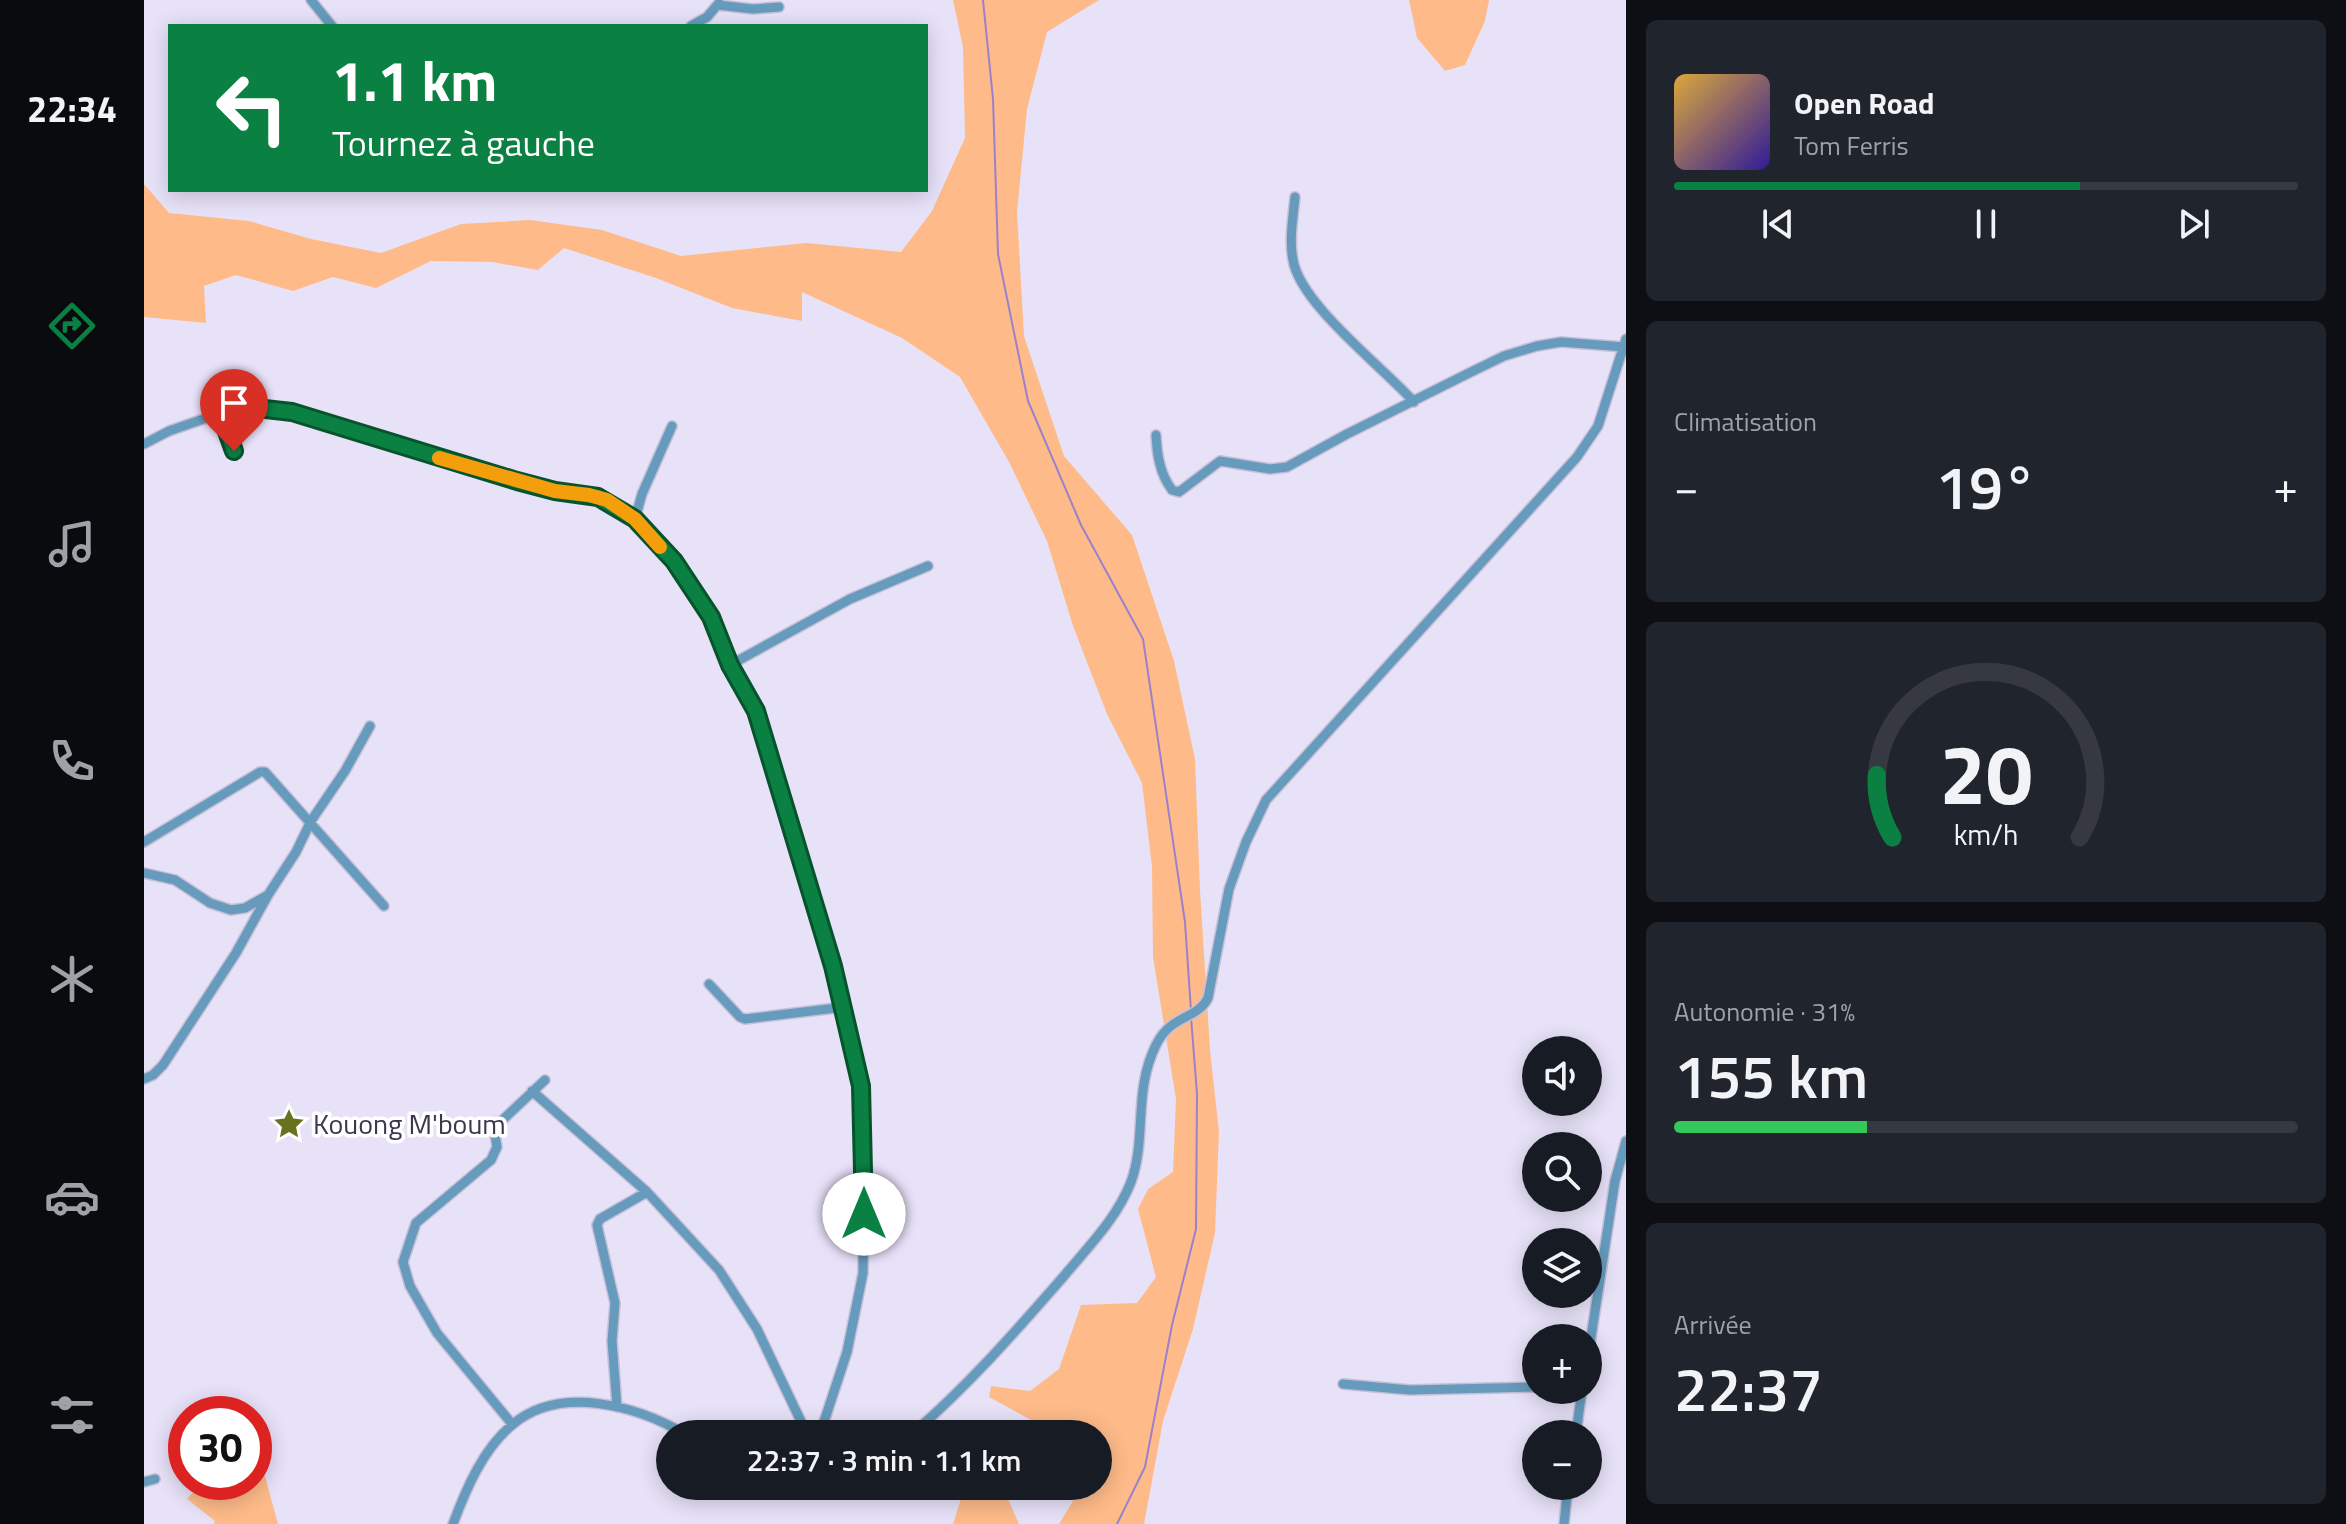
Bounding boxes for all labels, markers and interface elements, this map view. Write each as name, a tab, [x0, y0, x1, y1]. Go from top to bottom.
text: 1.1 km	[332, 38, 497, 123]
icon: left	[200, 56, 304, 160]
text: Open Road	[1794, 80, 1935, 126]
text: 22:34	[27, 81, 117, 136]
text: Tournez à gauche	[332, 115, 595, 170]
text: Tom Ferris	[1794, 126, 1909, 165]
icon: previous	[1756, 202, 1800, 246]
icon: pause	[1964, 202, 2008, 246]
icon: next	[2172, 202, 2216, 246]
icon: directions	[44, 298, 100, 354]
pin	[200, 369, 268, 451]
icon: arrive	[212, 381, 256, 425]
text: Climatisation	[1674, 402, 1817, 441]
text: 19°	[1936, 441, 2036, 532]
text: −	[1674, 453, 1699, 520]
text: +	[2273, 453, 2298, 520]
icon: music	[44, 516, 100, 572]
text: 20	[1939, 710, 2033, 836]
icon: phone	[44, 733, 100, 789]
text: km/h	[1954, 813, 2018, 856]
icon: climate	[44, 951, 100, 1007]
text: Autonomie · 31%	[1674, 992, 1855, 1031]
text: 155 km	[1674, 1030, 1868, 1121]
map controls	[1522, 1036, 1602, 1500]
button: sound	[1522, 1036, 1602, 1116]
place label: Kouong M'boum	[313, 1102, 506, 1145]
place icon: Kouong M'boum	[272, 1107, 306, 1141]
button: search	[1522, 1132, 1602, 1212]
icon: car	[44, 1169, 100, 1225]
position arrow	[822, 1172, 906, 1256]
button: layers	[1522, 1228, 1602, 1308]
text: Arrivée	[1674, 1305, 1752, 1344]
button: +	[1522, 1324, 1602, 1404]
text: 22:37	[1674, 1343, 1823, 1434]
icon: filters	[44, 1387, 100, 1443]
speed limit sign: 30	[168, 1396, 272, 1500]
button: −	[1522, 1420, 1602, 1500]
text: 22:37 · 3 min · 1.1 km	[747, 1437, 1021, 1483]

